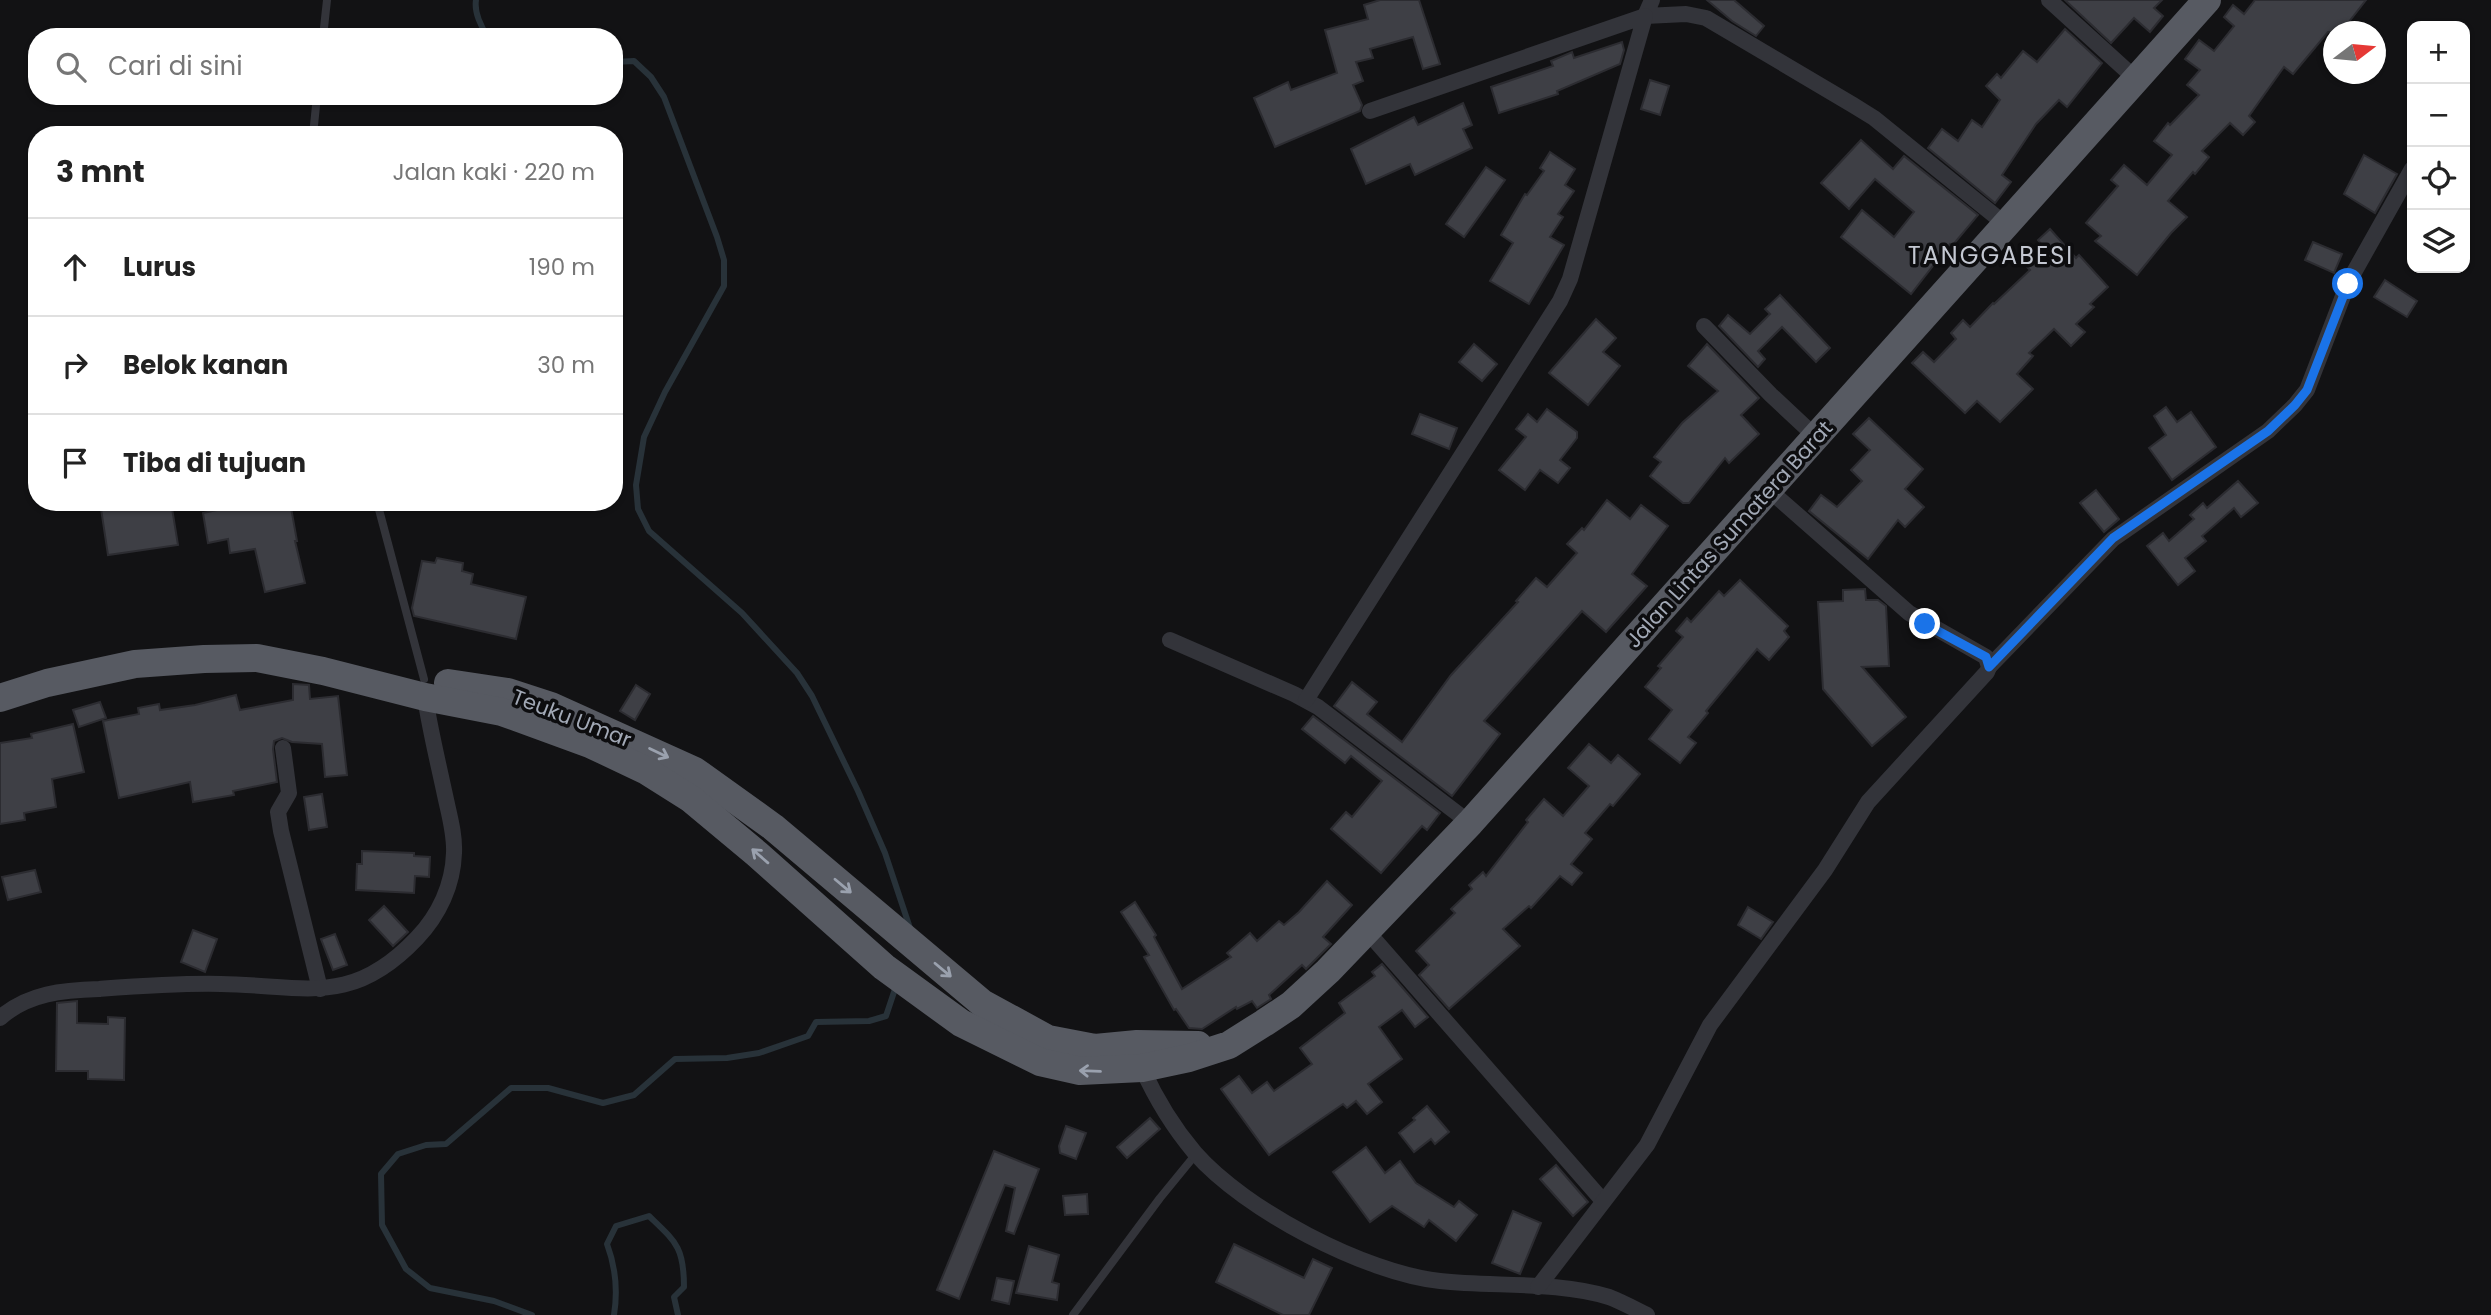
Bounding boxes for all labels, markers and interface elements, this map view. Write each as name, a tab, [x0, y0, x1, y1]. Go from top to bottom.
north arrow	[2323, 21, 2386, 84]
map controls	[2407, 21, 2470, 273]
button: +	[2407, 21, 2470, 84]
search box	[28, 28, 623, 105]
icon: search	[52, 48, 90, 86]
text: Cari di sini	[108, 48, 243, 84]
button: −	[2407, 84, 2470, 147]
button: locate	[2407, 147, 2470, 210]
text: 3 mnt	[56, 150, 145, 193]
text: Jalan kaki · 220 m	[392, 156, 595, 188]
button: layers	[2407, 210, 2470, 273]
district label: TANGGABESI	[1908, 239, 2074, 272]
icon: ahead	[56, 248, 94, 286]
text: Lurus	[123, 249, 196, 285]
text: 190 m	[529, 251, 595, 283]
route start	[2332, 268, 2363, 299]
icon: right	[56, 346, 94, 384]
text: Belok kanan	[123, 347, 288, 383]
text: 30 m	[537, 349, 595, 381]
street label: Jalan Lintas Sumatera Barat	[1619, 414, 1839, 654]
icon: arrive	[56, 444, 94, 482]
text: Tiba di tujuan	[123, 445, 306, 481]
route end	[1909, 608, 1940, 639]
street label: Teuku Umar	[508, 682, 636, 754]
one-way arrow	[648, 747, 669, 761]
one-way arrow	[751, 848, 769, 864]
one-way arrow	[833, 878, 851, 894]
one-way arrow	[934, 962, 952, 978]
one-way arrow	[1079, 1064, 1102, 1077]

